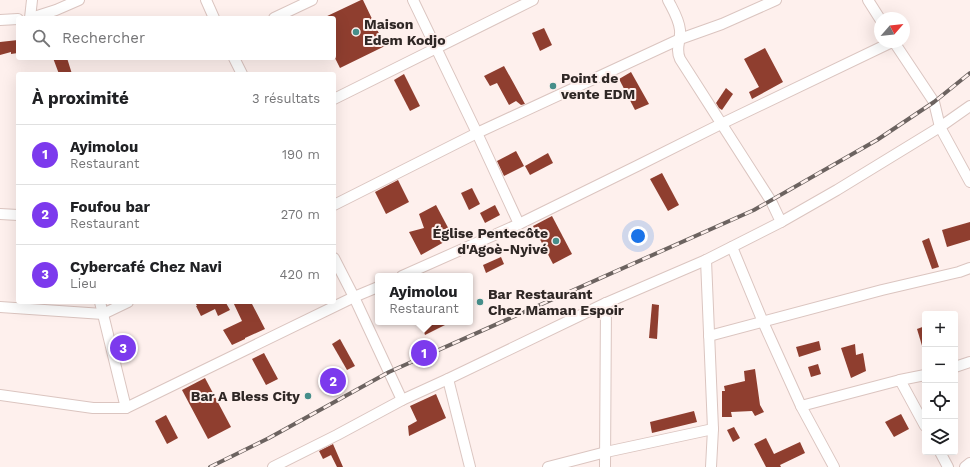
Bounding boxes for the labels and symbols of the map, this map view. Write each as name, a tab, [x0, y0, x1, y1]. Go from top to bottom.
north arrow	[874, 12, 910, 48]
place label: Maison Edem Kodjo	[364, 16, 446, 48]
marker: Maison Edem Kodjo	[351, 27, 361, 37]
place label: Point de vente EDM	[560, 70, 635, 102]
marker: Point de vente EDM	[548, 81, 558, 91]
place label: Église Pentecôte d'Agoè-Nyivé	[433, 225, 548, 257]
your location	[628, 226, 648, 246]
marker: Église Pentecôte d'Agoè-Nyivé	[551, 236, 561, 246]
place label: Bar Restaurant Chez Maman Espoir	[488, 286, 624, 318]
marker: Bar Restaurant Chez Maman Espoir	[475, 297, 485, 307]
pin: 3	[110, 333, 136, 363]
pin: 1	[411, 338, 437, 368]
pin: 2	[320, 366, 346, 396]
place label: Bar A Bless City	[191, 388, 300, 404]
marker: Bar A Bless City	[303, 391, 313, 401]

